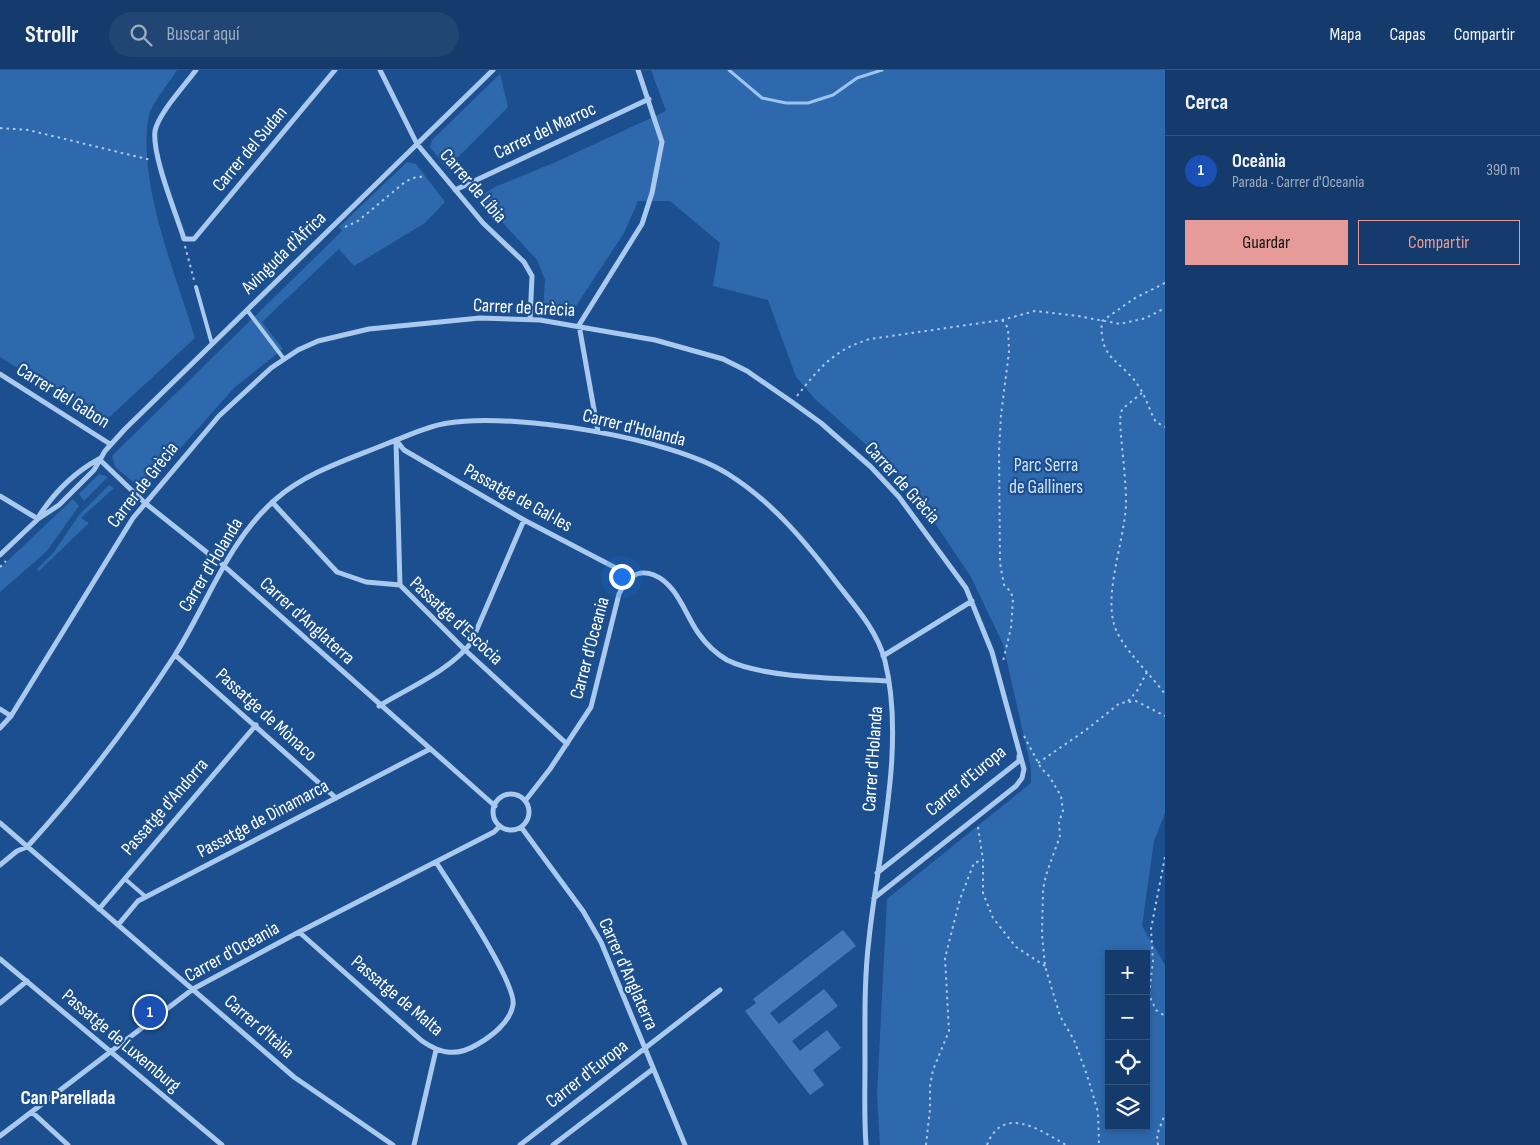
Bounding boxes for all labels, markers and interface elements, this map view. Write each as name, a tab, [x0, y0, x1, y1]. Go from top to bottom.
search box	[109, 12, 459, 57]
text: Strollr	[25, 20, 79, 49]
icon: search	[127, 21, 155, 49]
text: Buscar aquí	[167, 23, 240, 46]
text: Mapa	[1329, 24, 1361, 45]
text: Capas	[1389, 24, 1426, 45]
text: Compartir	[1454, 24, 1515, 45]
text: Cerca	[1185, 90, 1228, 115]
street label: Carrer del Marroc	[490, 97, 600, 165]
street label: Carrer del Sudan	[208, 102, 292, 196]
street label: Carrer de Líbia	[435, 144, 511, 228]
text: Oceània	[1232, 150, 1286, 173]
text: 1	[1198, 161, 1204, 180]
text: 390 m	[1486, 161, 1520, 180]
text: Parada · Carrer d'Oceania	[1232, 173, 1364, 192]
street label: Avinguda d'Àfrica	[236, 207, 331, 300]
button: Guardar	[1185, 220, 1348, 265]
button: Compartir	[1358, 220, 1520, 265]
street label: Carrer de Grècia	[472, 294, 576, 322]
street label: Carrer del Gabon	[12, 358, 114, 434]
street label: Carrer d'Holanda	[580, 404, 688, 452]
street label: Carrer de Grècia	[859, 437, 945, 529]
street label: Carrer de Grècia	[102, 438, 184, 532]
park label: Parc Serra de Galliners	[1009, 454, 1083, 499]
street label: Passatge de Gal·les	[460, 459, 576, 537]
street label: Carrer d'Holanda	[174, 514, 248, 616]
your location	[609, 564, 635, 590]
street label: Carrer d'Anglaterra	[255, 572, 359, 670]
street label: Passatge d'Escòcia	[405, 572, 507, 670]
street label: Carrer d'Oceania	[565, 594, 615, 702]
street label: Passatge de Mònaco	[211, 664, 321, 766]
street label: Carrer d'Holanda	[858, 706, 888, 812]
street label: Carrer d'Europa	[921, 741, 1011, 821]
street label: Passatge d'Andorra	[117, 754, 213, 860]
street label: Passatge de Dinamarca	[193, 775, 333, 863]
street label: Carrer d'Anglaterra	[593, 914, 663, 1034]
street label: Carrer d'Oceania	[181, 917, 283, 987]
map controls	[1105, 950, 1150, 1130]
button: +	[1105, 950, 1150, 995]
street label: Passatge de Malta	[346, 951, 448, 1041]
street label: Passatge de Luxemburg	[57, 985, 185, 1098]
street label: Carrer d'Itàlia	[219, 990, 299, 1064]
pin: 1	[134, 993, 166, 1031]
button: −	[1105, 995, 1150, 1040]
street label: Carrer d'Europa	[541, 1035, 633, 1113]
button: locate	[1105, 1040, 1150, 1085]
button: layers	[1105, 1085, 1150, 1130]
district label: Can Parellada	[21, 1086, 115, 1110]

